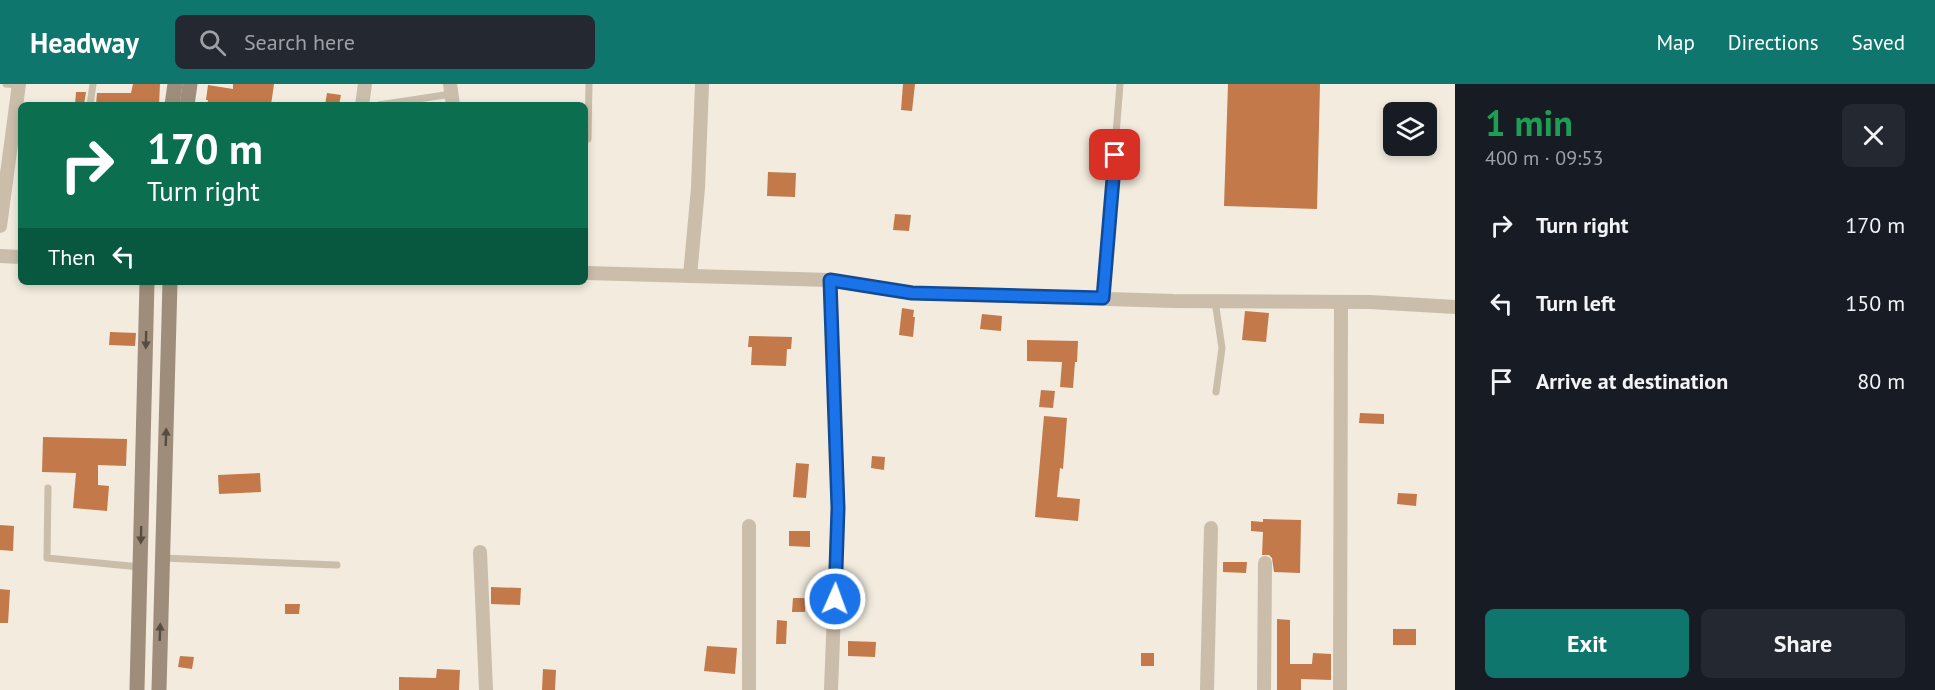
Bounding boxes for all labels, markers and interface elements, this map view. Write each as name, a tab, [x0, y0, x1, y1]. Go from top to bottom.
search box	[175, 15, 595, 69]
text: Headway	[30, 24, 139, 61]
icon: search	[196, 26, 229, 59]
text: Search here	[244, 28, 355, 56]
text: Map	[1656, 29, 1695, 56]
text: Directions	[1728, 29, 1819, 56]
text: Saved	[1852, 29, 1905, 56]
text: 1 min	[1485, 99, 1573, 146]
map controls	[1383, 102, 1437, 156]
button: layers	[1383, 102, 1437, 156]
button: close	[1842, 104, 1905, 167]
text: 170 m	[147, 121, 263, 176]
icon: right	[48, 126, 126, 204]
pin	[1089, 129, 1140, 180]
icon: arrive	[1098, 138, 1131, 171]
text: 400 m · 09:53	[1485, 145, 1603, 171]
text: Turn right	[147, 174, 260, 208]
icon: right	[1485, 209, 1518, 242]
text: Turn right	[1536, 211, 1628, 239]
text: 170 m	[1845, 211, 1905, 239]
icon: left	[107, 240, 140, 273]
text: Then	[48, 243, 95, 271]
icon: left	[1485, 287, 1518, 320]
text: Turn left	[1536, 289, 1616, 317]
text: 150 m	[1845, 289, 1905, 317]
one-way arrow	[141, 331, 151, 350]
icon: arrive	[1485, 365, 1518, 398]
text: Arrive at destination	[1536, 367, 1728, 395]
text: 80 m	[1857, 367, 1905, 395]
one-way arrow	[161, 427, 170, 446]
one-way arrow	[136, 526, 146, 545]
position arrow	[803, 567, 867, 631]
button: Exit	[1485, 609, 1689, 678]
button: Share	[1701, 609, 1905, 678]
one-way arrow	[156, 622, 165, 641]

